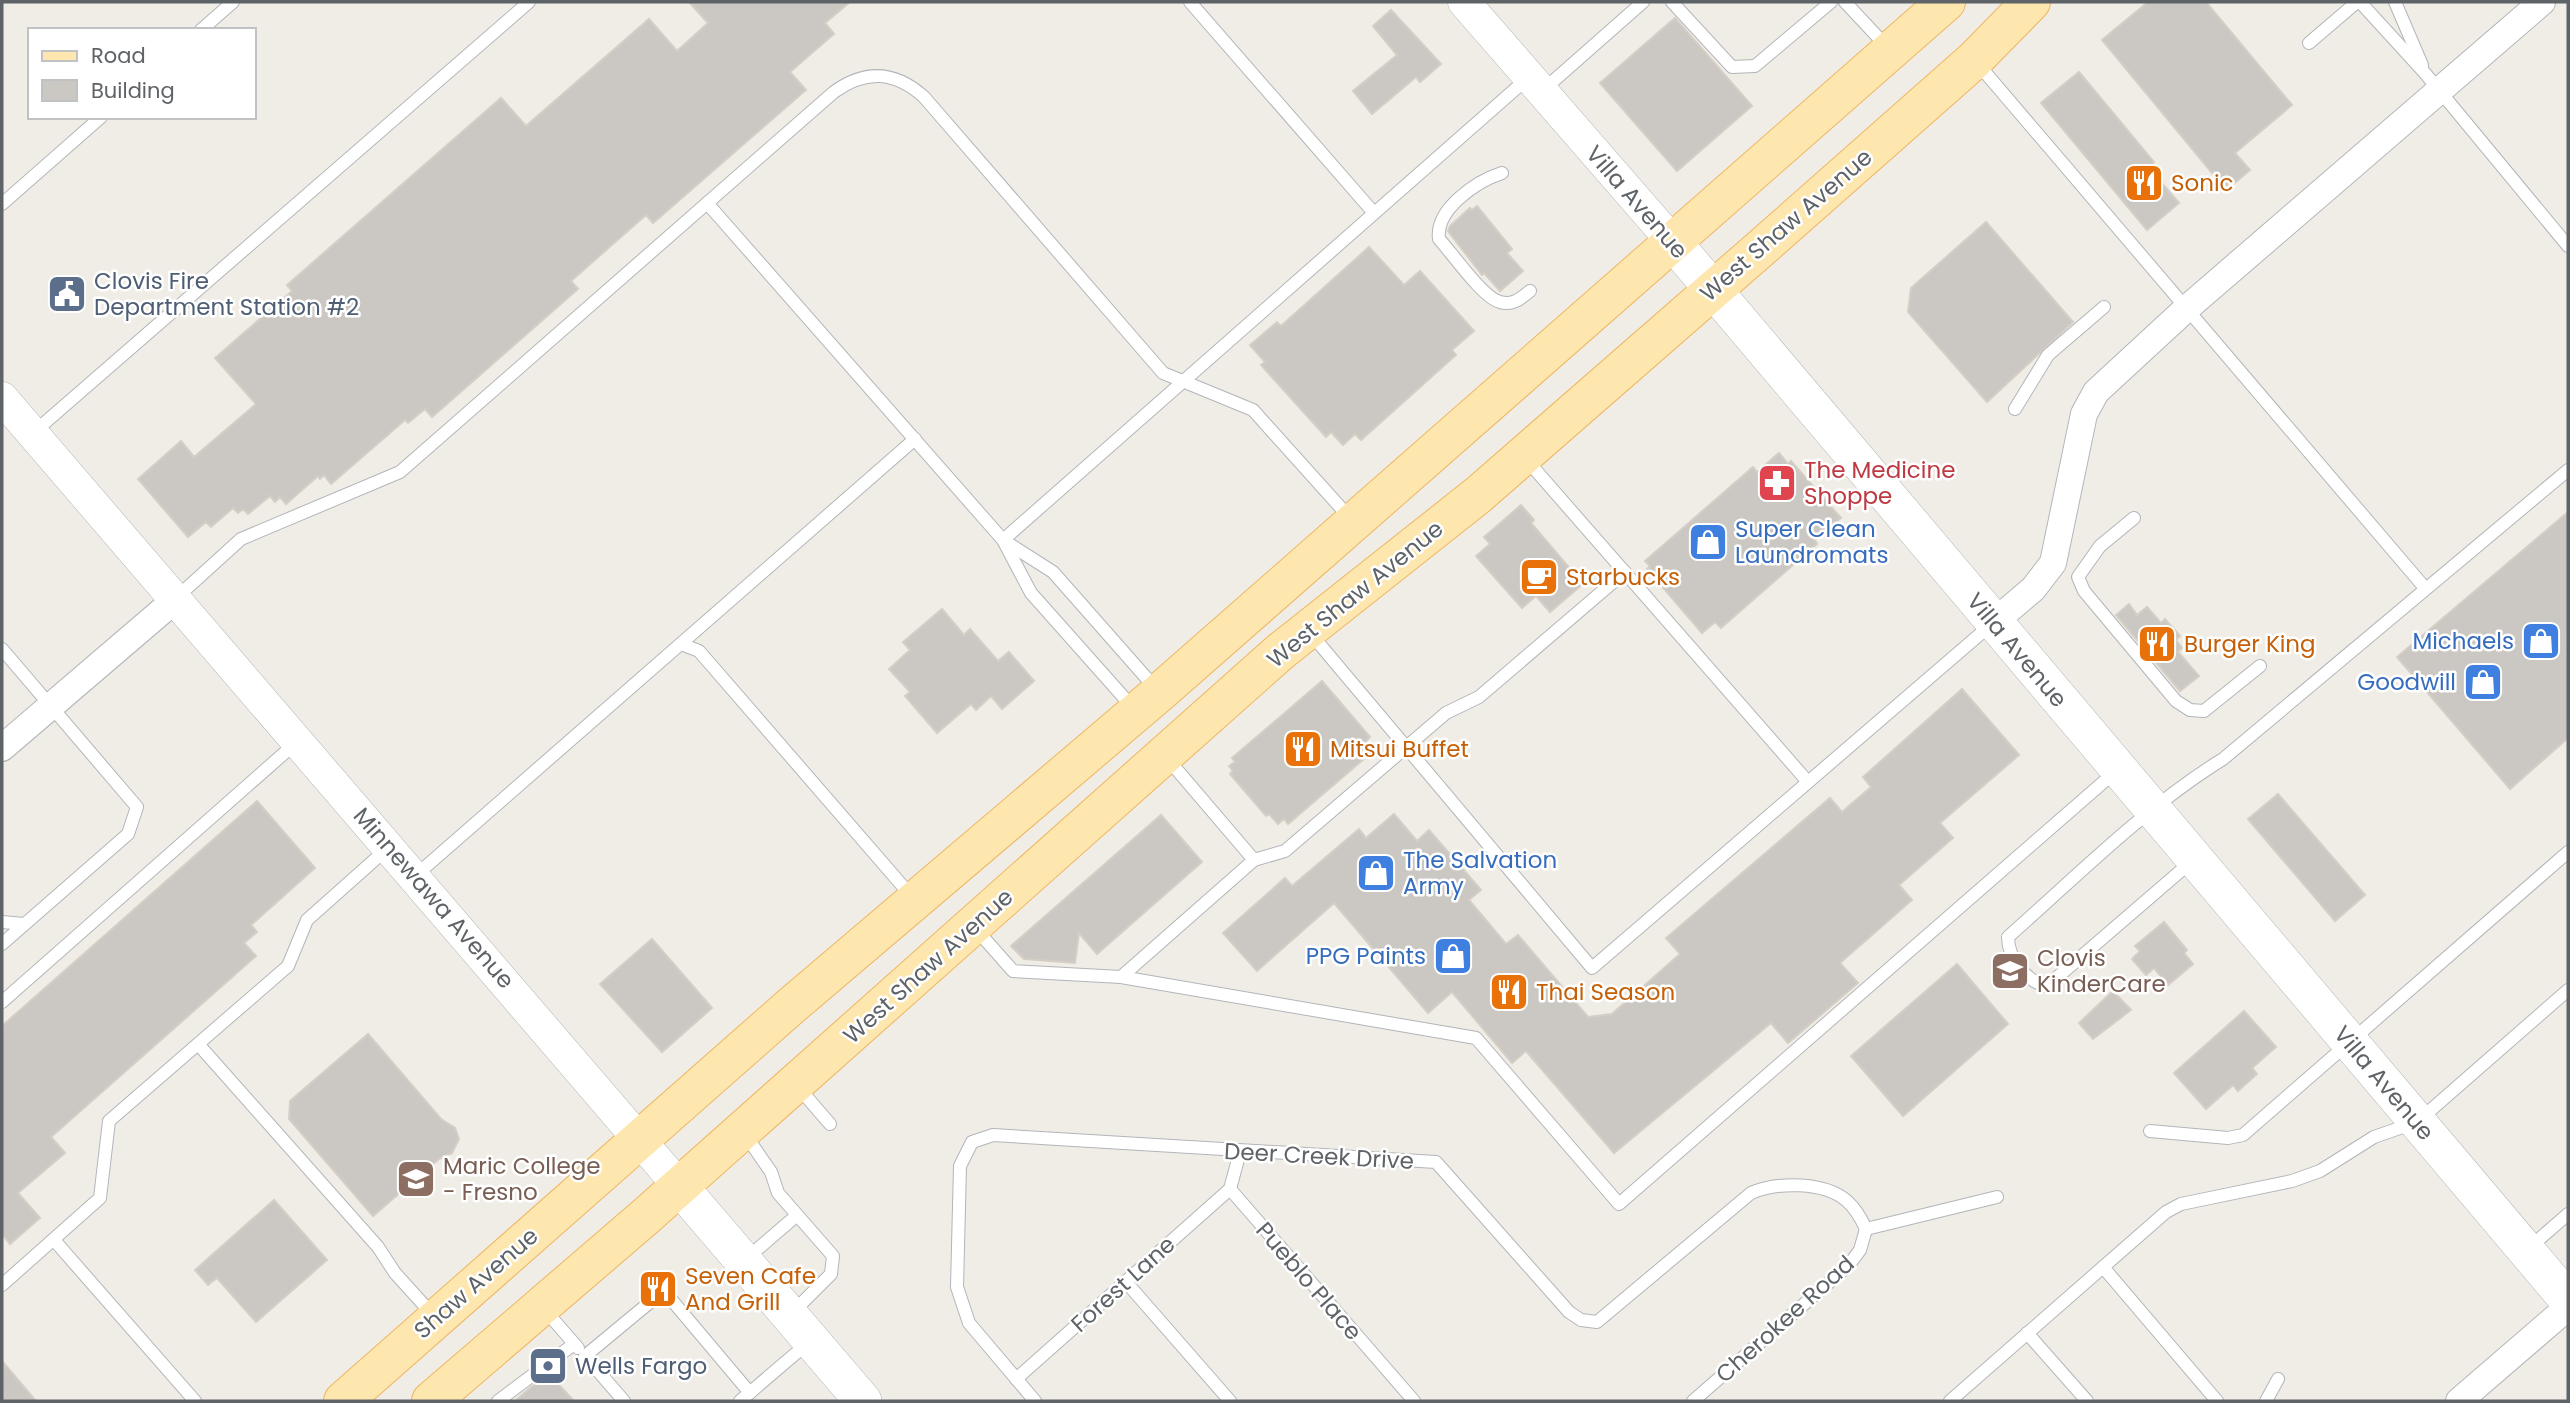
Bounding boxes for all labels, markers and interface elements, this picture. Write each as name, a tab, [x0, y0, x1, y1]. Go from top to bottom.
legend	[28, 28, 256, 119]
text: Road	[91, 41, 146, 70]
text: Building	[91, 76, 175, 105]
street label: Villa Avenue	[1579, 138, 1695, 266]
street label: West Shaw Avenue	[1693, 141, 1879, 309]
restaurant icon: Sonic	[2123, 162, 2165, 204]
place label: Sonic	[2171, 167, 2234, 199]
place label: Clovis Fire Department Station #2	[94, 265, 359, 323]
public building icon: Clovis Fire Department Station #2	[46, 273, 88, 315]
place label: The Medicine Shoppe	[1804, 454, 1955, 512]
pharmacy icon: The Medicine Shoppe	[1756, 462, 1798, 504]
street label: West Shaw Avenue	[1260, 513, 1450, 675]
place label: Super Clean Laundromats	[1735, 513, 1888, 571]
shop icon: Super Clean Laundromats	[1687, 521, 1729, 563]
cafe icon: Starbucks	[1518, 556, 1560, 598]
place label: Starbucks	[1566, 561, 1680, 593]
street label: Villa Avenue	[1960, 586, 2074, 714]
shop icon: Michaels	[2520, 620, 2562, 662]
restaurant icon: Burger King	[2136, 623, 2178, 665]
place label: Michaels	[2412, 625, 2514, 657]
place label: Burger King	[2184, 628, 2316, 660]
shop icon: Goodwill	[2462, 661, 2504, 703]
place label: Goodwill	[2357, 666, 2456, 698]
restaurant icon: Mitsui Buffet	[1282, 728, 1324, 770]
place label: Mitsui Buffet	[1330, 733, 1469, 765]
street label: Minnewawa Avenue	[346, 801, 522, 995]
place label: The Salvation Army	[1403, 844, 1557, 902]
shop icon: The Salvation Army	[1355, 852, 1397, 894]
street label: West Shaw Avenue	[836, 881, 1020, 1051]
shop icon: PPG Paints	[1432, 935, 1474, 977]
place label: PPG Paints	[1306, 940, 1426, 972]
place label: Clovis KinderCare	[2037, 942, 2166, 1000]
school or university icon: Clovis KinderCare	[1989, 950, 2031, 992]
restaurant icon: Thai Season	[1488, 971, 1530, 1013]
place label: Thai Season	[1536, 976, 1675, 1008]
street label: Villa Avenue	[2327, 1019, 2441, 1147]
street label: Deer Creek Drive	[1223, 1135, 1415, 1177]
place label: Maric College - Fresno	[443, 1150, 601, 1208]
school or university icon: Maric College - Fresno	[395, 1158, 437, 1200]
street label: Pueblo Place	[1249, 1215, 1369, 1347]
street label: Shaw Avenue	[407, 1220, 545, 1346]
street label: Forest Lane	[1064, 1229, 1182, 1339]
street label: Cherokee Road	[1709, 1248, 1861, 1390]
place label: Seven Cafe And Grill	[685, 1260, 816, 1318]
restaurant icon: Seven Cafe And Grill	[637, 1268, 679, 1310]
bank icon: Wells Fargo	[527, 1345, 569, 1387]
place label: Wells Fargo	[575, 1350, 707, 1382]

